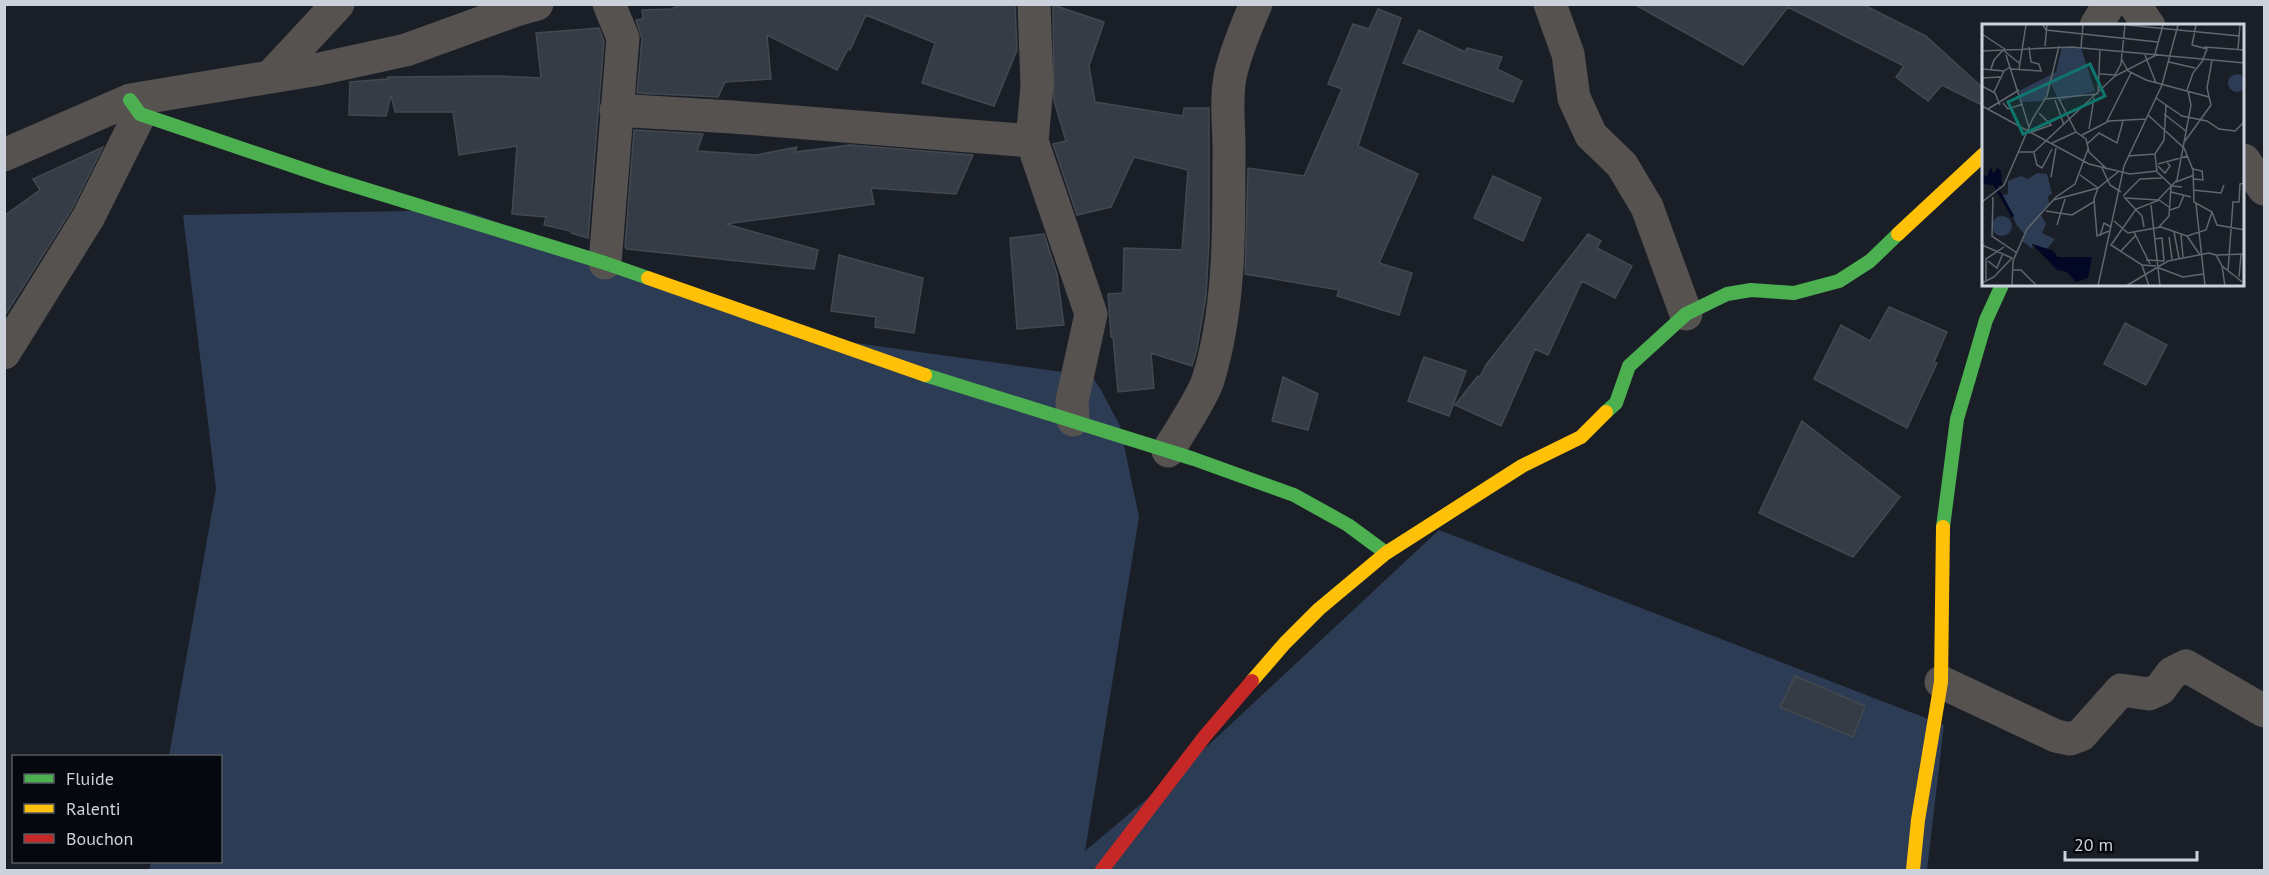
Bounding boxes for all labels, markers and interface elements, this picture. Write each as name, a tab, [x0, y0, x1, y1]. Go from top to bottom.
inset map	[1982, 24, 2245, 286]
legend	[12, 755, 222, 863]
text: Fluide	[66, 767, 114, 790]
text: Ralenti	[66, 797, 121, 820]
scale bar	[2065, 824, 2197, 862]
text: Bouchon	[66, 827, 133, 850]
text: 20 m	[2074, 833, 2113, 856]

